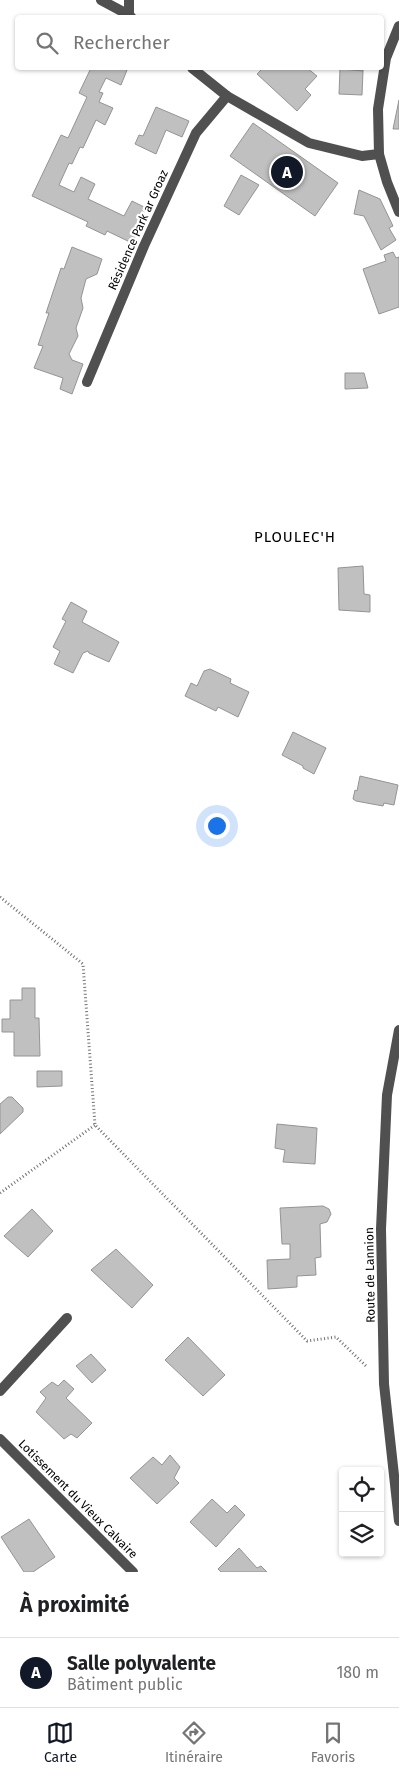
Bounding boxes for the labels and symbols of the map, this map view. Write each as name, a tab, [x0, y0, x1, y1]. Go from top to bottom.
pin: A	[271, 153, 303, 191]
street label: Résidence Park ar Groaz	[105, 168, 171, 292]
district label: PLOULEC'H	[254, 528, 336, 546]
your location	[204, 813, 230, 839]
street label: Route de Lannion	[362, 1227, 378, 1323]
street label: Lotissement du Vieux Calvaire	[16, 1437, 140, 1561]

